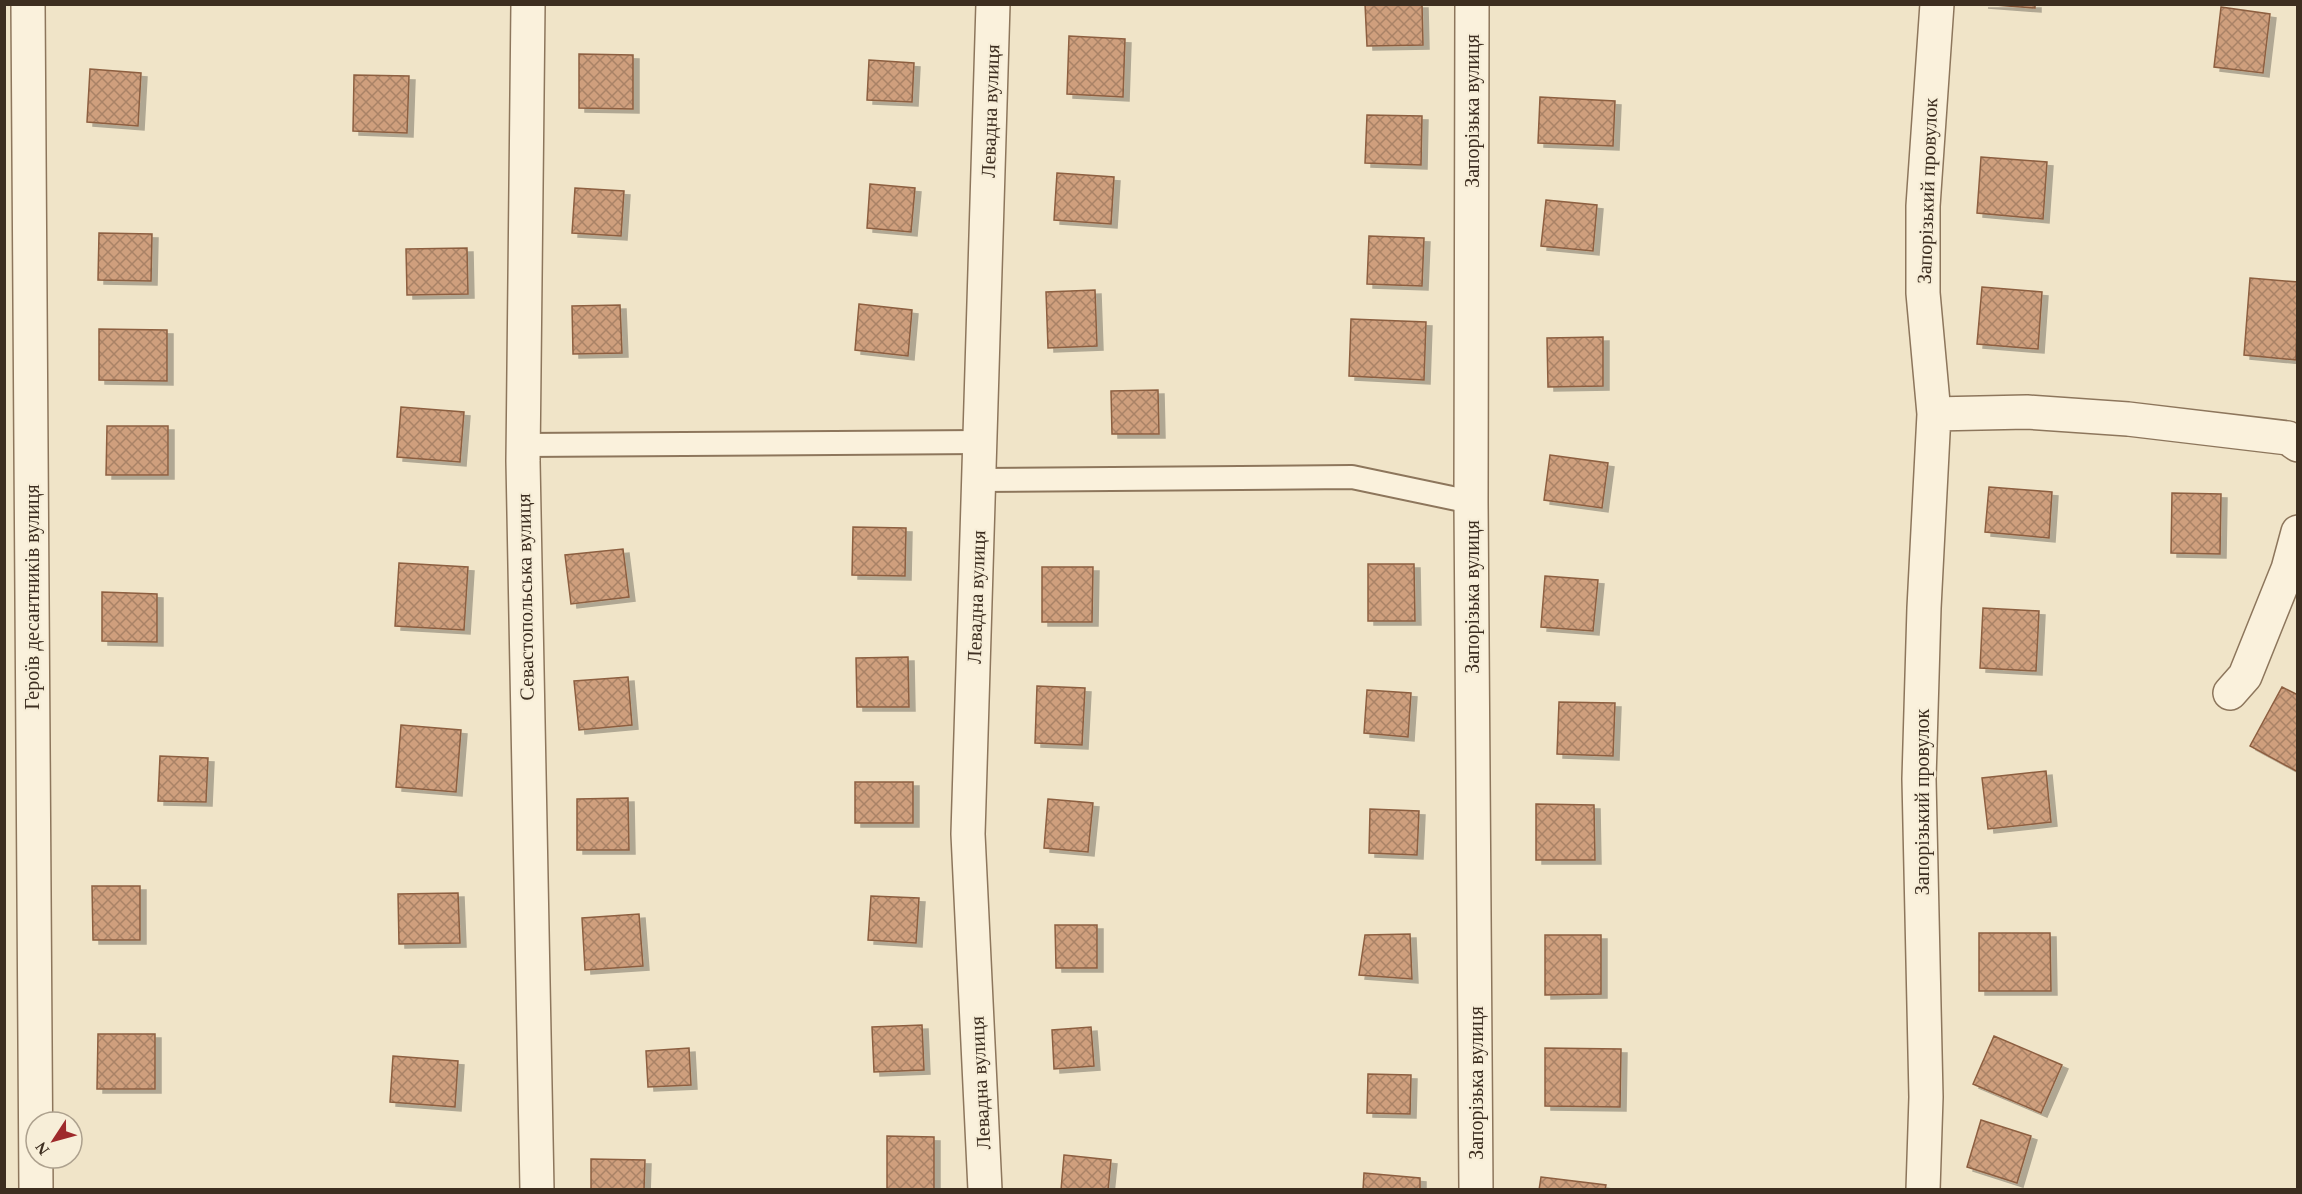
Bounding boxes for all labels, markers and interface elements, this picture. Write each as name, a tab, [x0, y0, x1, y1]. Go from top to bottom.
street label: Запорізька вулиця	[1461, 34, 1484, 188]
street label: Левадна вулиця	[977, 44, 1004, 178]
street label: Запорізький провулок	[1913, 97, 1942, 285]
street label: Героїв десантників вулиця	[21, 484, 44, 710]
street label: Севастопольська вулиця	[512, 493, 539, 701]
street label: Запорізька вулиця	[1461, 520, 1484, 674]
street label: Левадна вулиця	[963, 530, 990, 664]
street label: Запорізький провулок	[1911, 709, 1934, 895]
street label: Запорізька вулиця	[1465, 1006, 1488, 1160]
street label: Левадна вулиця	[966, 1016, 995, 1150]
north arrow	[24, 1110, 84, 1170]
text: N	[32, 1138, 53, 1158]

